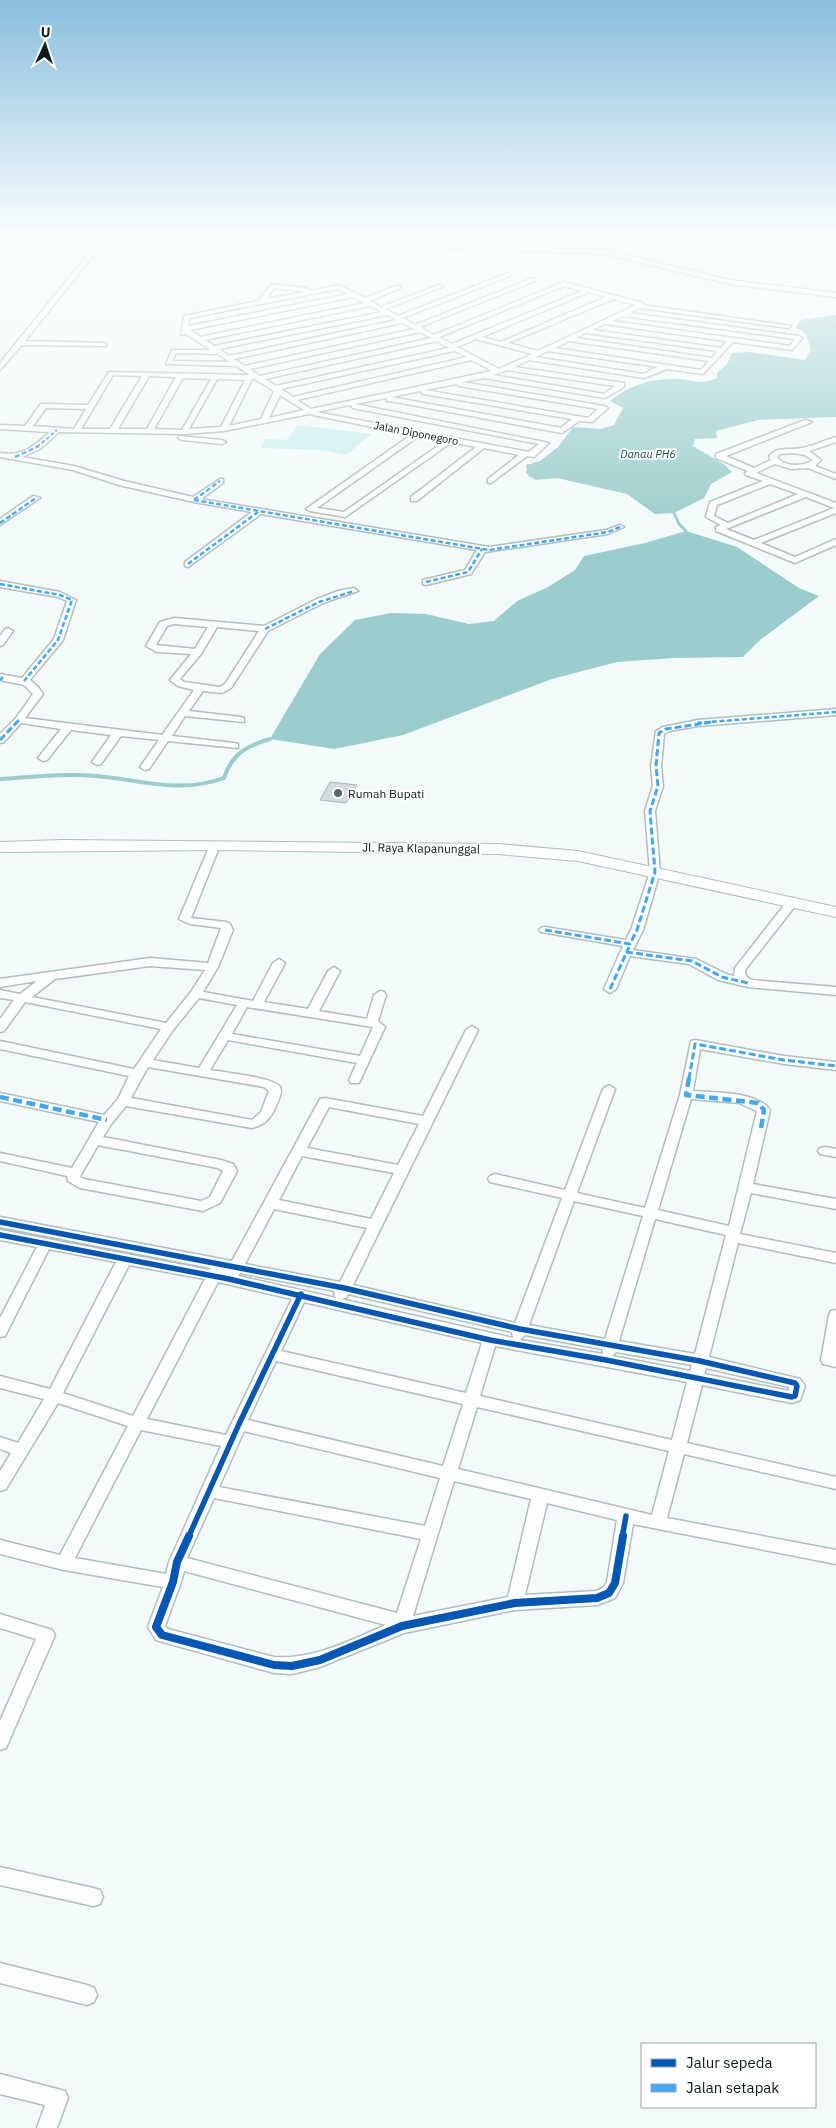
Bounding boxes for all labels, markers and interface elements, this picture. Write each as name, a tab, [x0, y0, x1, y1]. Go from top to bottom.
north arrow	[20, 20, 70, 70]
text: U	[40, 23, 51, 41]
street label: Jalan Diponegoro	[372, 418, 460, 448]
water label: Danau PH6	[620, 447, 676, 461]
place label: Rumah Bupati	[348, 786, 424, 801]
marker: Rumah Bupati	[332, 787, 344, 799]
street label: Jl. Raya Klapanunggal	[362, 839, 480, 857]
legend	[641, 2043, 816, 2108]
text: Jalur sepeda	[686, 2053, 773, 2072]
text: Jalan setapak	[686, 2078, 779, 2097]

